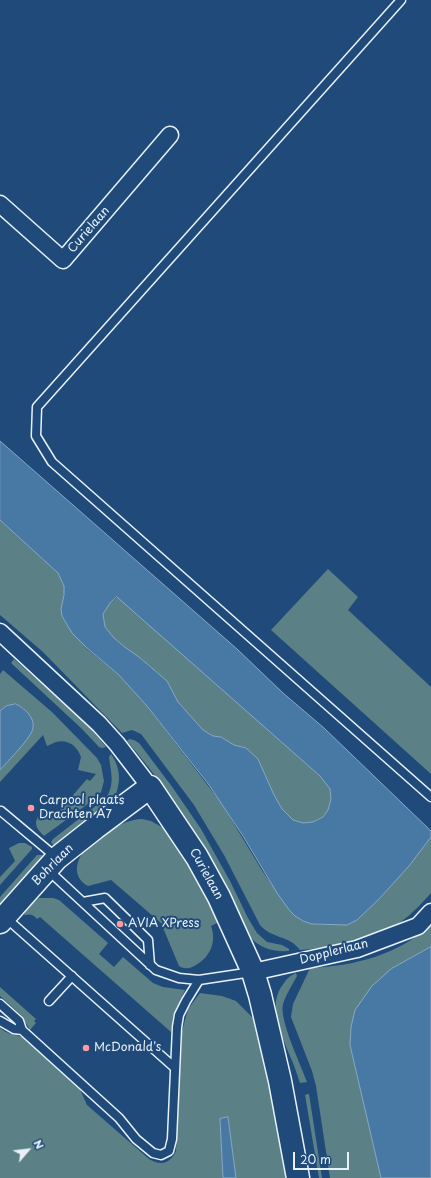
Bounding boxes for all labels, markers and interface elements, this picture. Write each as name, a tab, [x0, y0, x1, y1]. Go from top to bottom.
street label: Curielaan	[65, 204, 113, 256]
place label: Carpool plaats Drachten A7	[39, 794, 124, 822]
marker: Carpool plaats Drachten A7	[26, 803, 36, 813]
street label: Bohrlaan	[29, 841, 77, 889]
street label: Curielaan	[186, 846, 226, 902]
place label: AVIA XPress	[128, 917, 199, 931]
marker: AVIA XPress	[115, 919, 125, 929]
street label: Dopplerlaan	[298, 937, 370, 967]
place label: McDonald's	[94, 1041, 161, 1055]
marker: McDonald's	[81, 1043, 91, 1053]
north arrow	[8, 1130, 48, 1170]
text: N	[29, 1136, 49, 1152]
scale bar	[295, 1144, 351, 1170]
text: 20 m	[300, 1150, 331, 1168]

